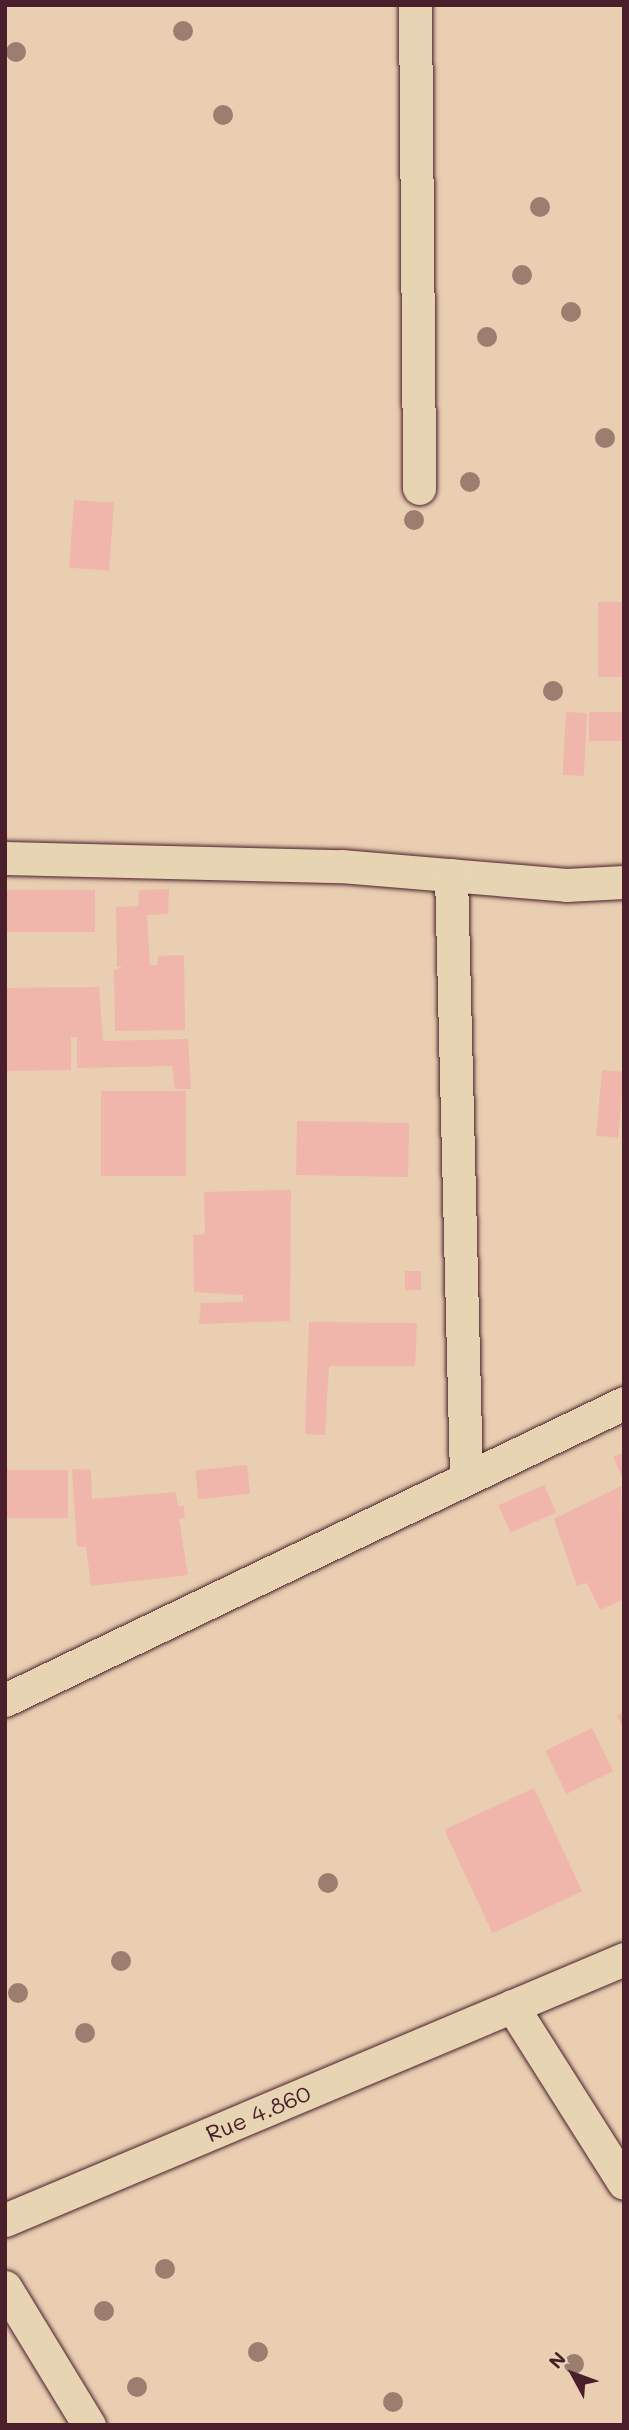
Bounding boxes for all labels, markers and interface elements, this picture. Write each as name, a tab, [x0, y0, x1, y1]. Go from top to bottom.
street label: Rue 4.860	[201, 2079, 315, 2147]
north arrow	[538, 2339, 608, 2409]
text: N	[543, 2346, 571, 2374]

